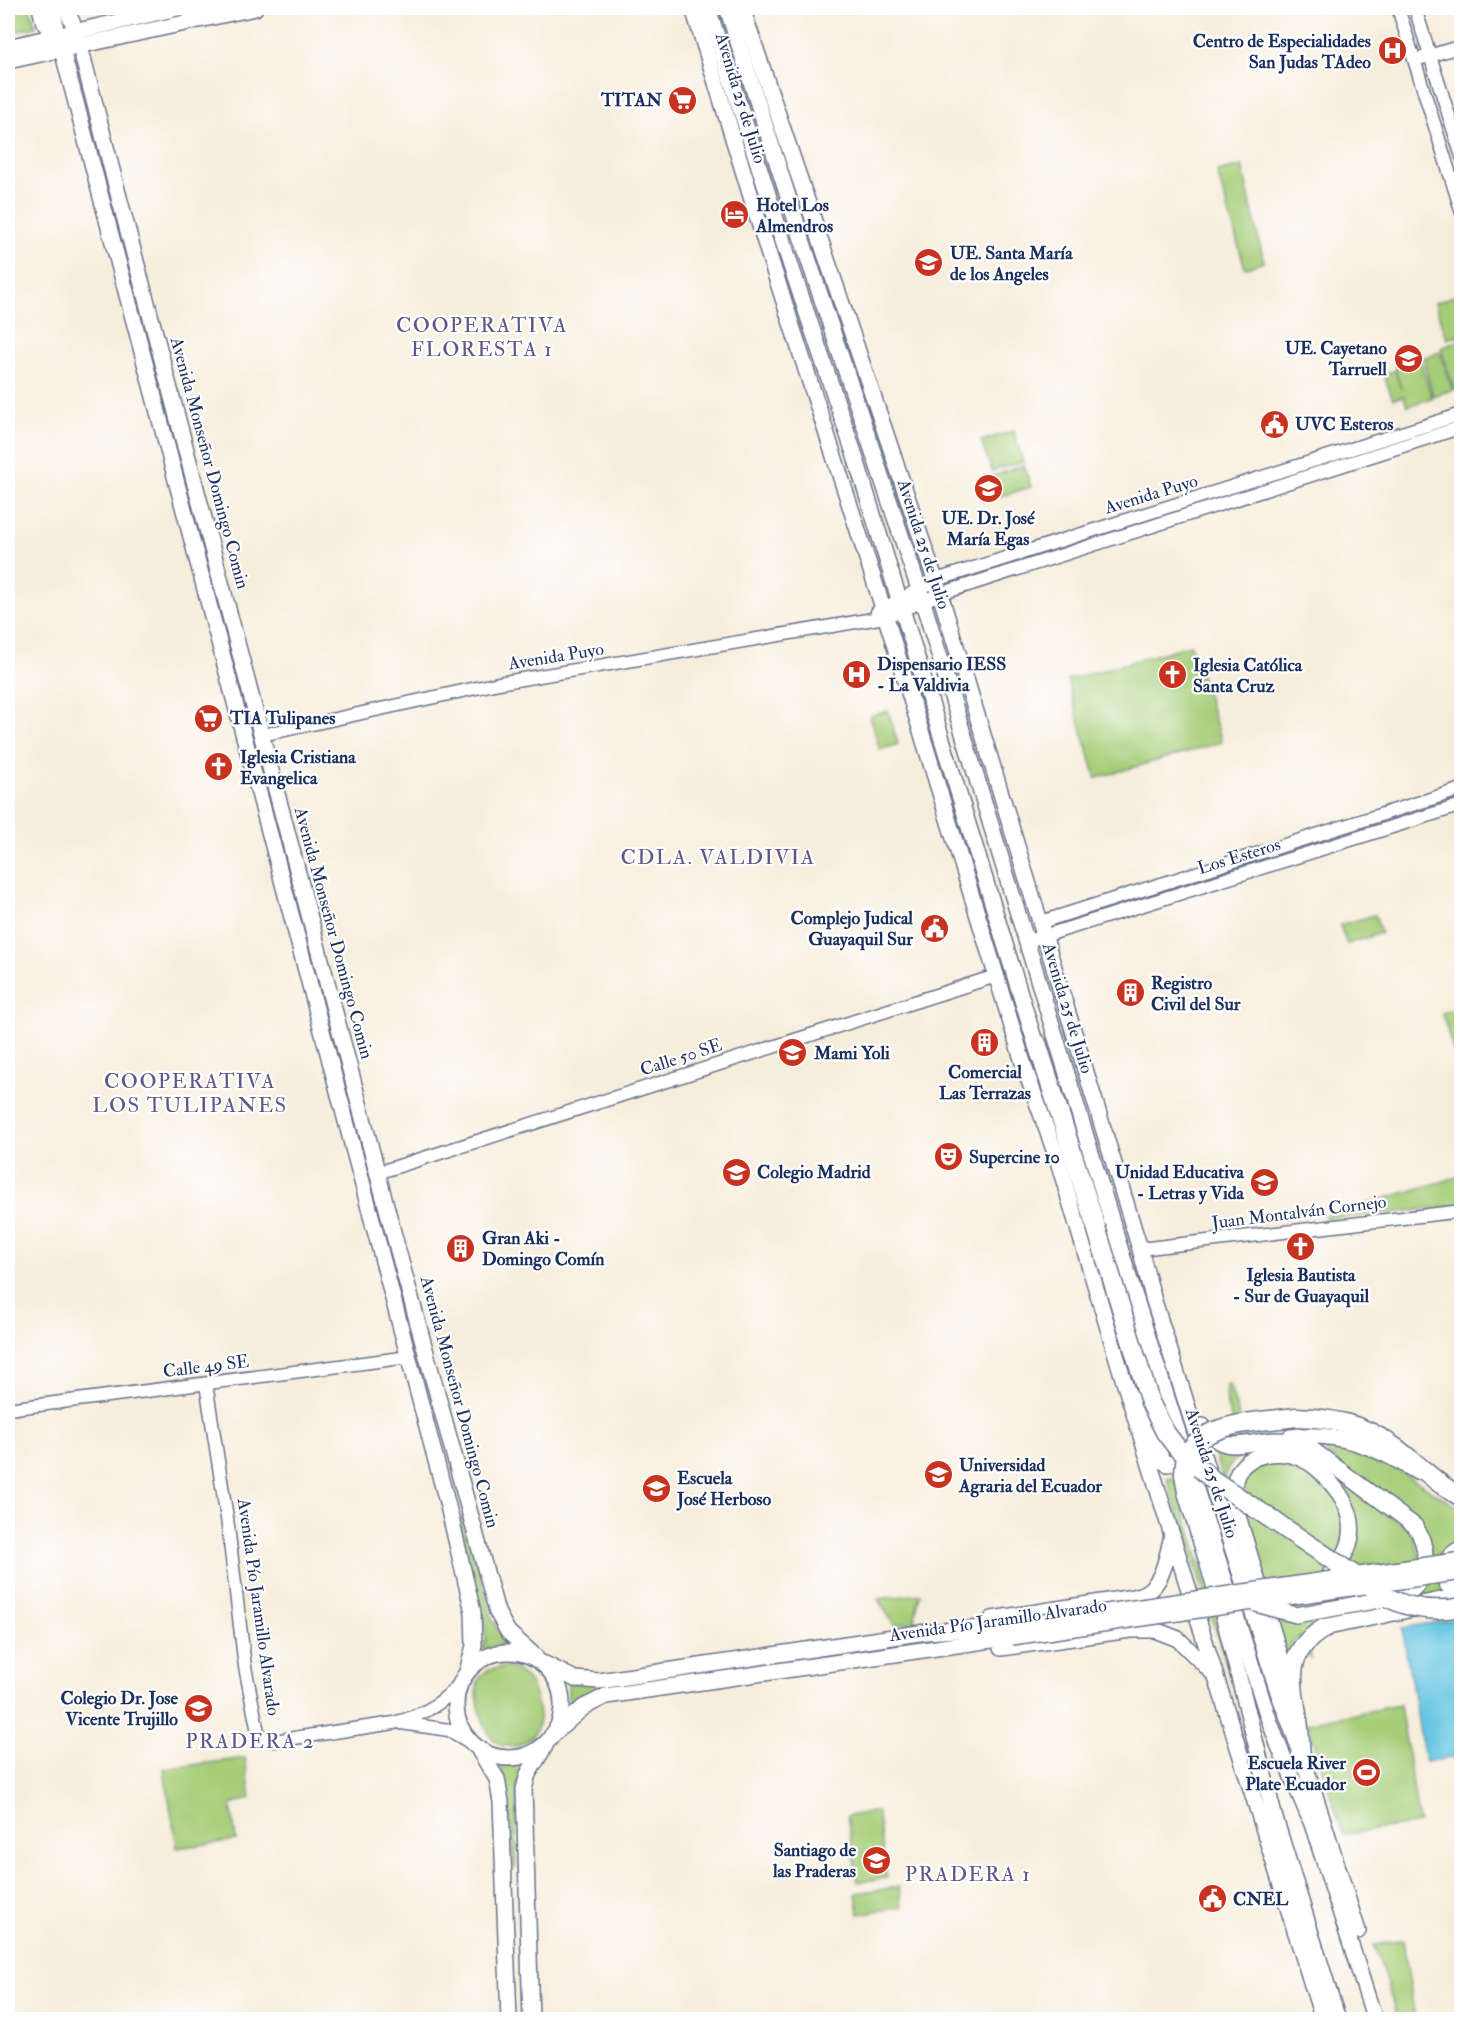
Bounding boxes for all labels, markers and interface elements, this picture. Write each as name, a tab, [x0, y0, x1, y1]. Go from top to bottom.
street label: Avenida 25 de Julio	[709, 29, 771, 167]
place label: Centro de Especialidades San Judas TAdeo	[1193, 30, 1371, 74]
hospital icon: Centro de Especialidades San Judas TAdeo	[1376, 35, 1408, 67]
supermarket icon: TITAN	[667, 84, 699, 116]
place label: TITAN	[600, 89, 663, 112]
place label: Hotel Los Almendros	[755, 194, 833, 238]
hotel icon: Hotel Los Almendros	[719, 199, 751, 231]
place label: UE. Santa María de los Angeles	[950, 242, 1073, 286]
school or university icon: UE. Santa María de los Angeles	[913, 247, 945, 279]
district label: COOPERATIVA FLORESTA 1	[396, 312, 568, 363]
street label: Avenida Monseñor Domingo Comin	[165, 334, 254, 592]
place label: UE. Cayetano Tarruell	[1285, 337, 1387, 381]
school or university icon: UE. Cayetano Tarruell	[1392, 342, 1424, 374]
public building icon: UVC Esteros	[1258, 408, 1290, 440]
place label: UVC Esteros	[1295, 413, 1393, 436]
street label: Avenida Puyo	[1101, 469, 1201, 520]
school or university icon: UE. Dr. José María Egas	[972, 473, 1004, 505]
street label: Avenida 25 de Julio	[891, 475, 955, 612]
place label: UE. Dr. José María Egas	[941, 507, 1035, 551]
street label: Avenida Puyo	[506, 638, 606, 676]
place label: Dispensario IESS - La Valdivia	[877, 653, 1006, 697]
place label: Iglesia Católica Santa Cruz	[1193, 654, 1303, 698]
hospital icon: Dispensario IESS - La Valdivia	[840, 658, 872, 690]
church icon: Iglesia Católica Santa Cruz	[1156, 659, 1188, 691]
supermarket icon: TIA Tulipanes	[193, 702, 225, 734]
place label: TIA Tulipanes	[229, 707, 336, 730]
place label: Iglesia Cristiana Evangelica	[240, 746, 356, 790]
church icon: Iglesia Cristiana Evangelica	[203, 751, 235, 783]
street label: Avenida Monseñor Domingo Comin	[289, 804, 378, 1062]
street label: Los Esteros	[1195, 833, 1284, 880]
district label: CDLA. VALDIVIA	[620, 844, 816, 871]
place label: Complejo Judical Guayaquil Sur	[790, 907, 913, 951]
public building icon: Complejo Judical Guayaquil Sur	[918, 912, 950, 944]
street label: Avenida 25 de Julio	[1036, 939, 1098, 1077]
place label: Registro Civil del Sur	[1151, 972, 1241, 1016]
building icon: Registro Civil del Sur	[1114, 977, 1146, 1009]
building icon: Comercial Las Terrazas	[969, 1027, 1001, 1059]
street label: Calle 50 SE	[637, 1033, 725, 1082]
school or university icon: Mami Yoli	[777, 1037, 809, 1069]
place label: Mami Yoli	[813, 1042, 890, 1065]
place label: Comercial Las Terrazas	[939, 1061, 1031, 1105]
district label: COOPERATIVA LOS TULIPANES	[92, 1068, 288, 1119]
theatre icon: Supercine 10	[932, 1141, 964, 1173]
place label: Supercine 10	[969, 1146, 1060, 1169]
school or university icon: Colegio Madrid	[720, 1156, 752, 1188]
place label: Colegio Madrid	[757, 1161, 871, 1184]
place label: Unidad Educativa - Letras y Vida	[1115, 1161, 1245, 1205]
school or university icon: Unidad Educativa - Letras y Vida	[1249, 1166, 1281, 1198]
street label: Juan Montalván Cornejo	[1209, 1190, 1388, 1235]
place label: Gran Aki - Domingo Comín	[482, 1227, 605, 1271]
church icon: Iglesia Bautista - Sur de Guayaquil	[1285, 1230, 1317, 1262]
building icon: Gran Aki - Domingo Comín	[445, 1232, 477, 1264]
place label: Iglesia Bautista - Sur de Guayaquil	[1233, 1264, 1370, 1308]
street label: Avenida Monseñor Domingo Comin	[415, 1273, 504, 1531]
street label: Calle 49 SE	[162, 1350, 250, 1383]
street label: Avenida 25 de Julio	[1179, 1404, 1243, 1541]
place label: Universidad Agraria del Ecuador	[958, 1454, 1102, 1498]
school or university icon: Universidad Agraria del Ecuador	[922, 1459, 954, 1491]
place label: Escuela José Herboso	[676, 1467, 772, 1511]
school or university icon: Escuela José Herboso	[640, 1472, 672, 1504]
street label: Avenida Pío Jaramillo Alvarado	[232, 1496, 285, 1717]
street label: Avenida Pío Jaramillo Alvarado	[887, 1594, 1108, 1647]
place label: Colegio Dr. Jose Vicente Trujillo	[60, 1687, 178, 1731]
school or university icon: Colegio Dr. Jose Vicente Trujillo	[183, 1692, 215, 1724]
district label: PRADERA 2	[185, 1728, 315, 1755]
place label: Escuela River Plate Ecuador	[1245, 1752, 1346, 1796]
sports icon: Escuela River Plate Ecuador	[1351, 1757, 1383, 1789]
place label: Santiago de las Praderas	[772, 1839, 856, 1883]
school or university icon: Santiago de las Praderas	[861, 1844, 893, 1876]
district label: PRADERA 1	[905, 1861, 1031, 1888]
public building icon: CNEL	[1196, 1883, 1228, 1915]
place label: CNEL	[1233, 1888, 1289, 1911]

